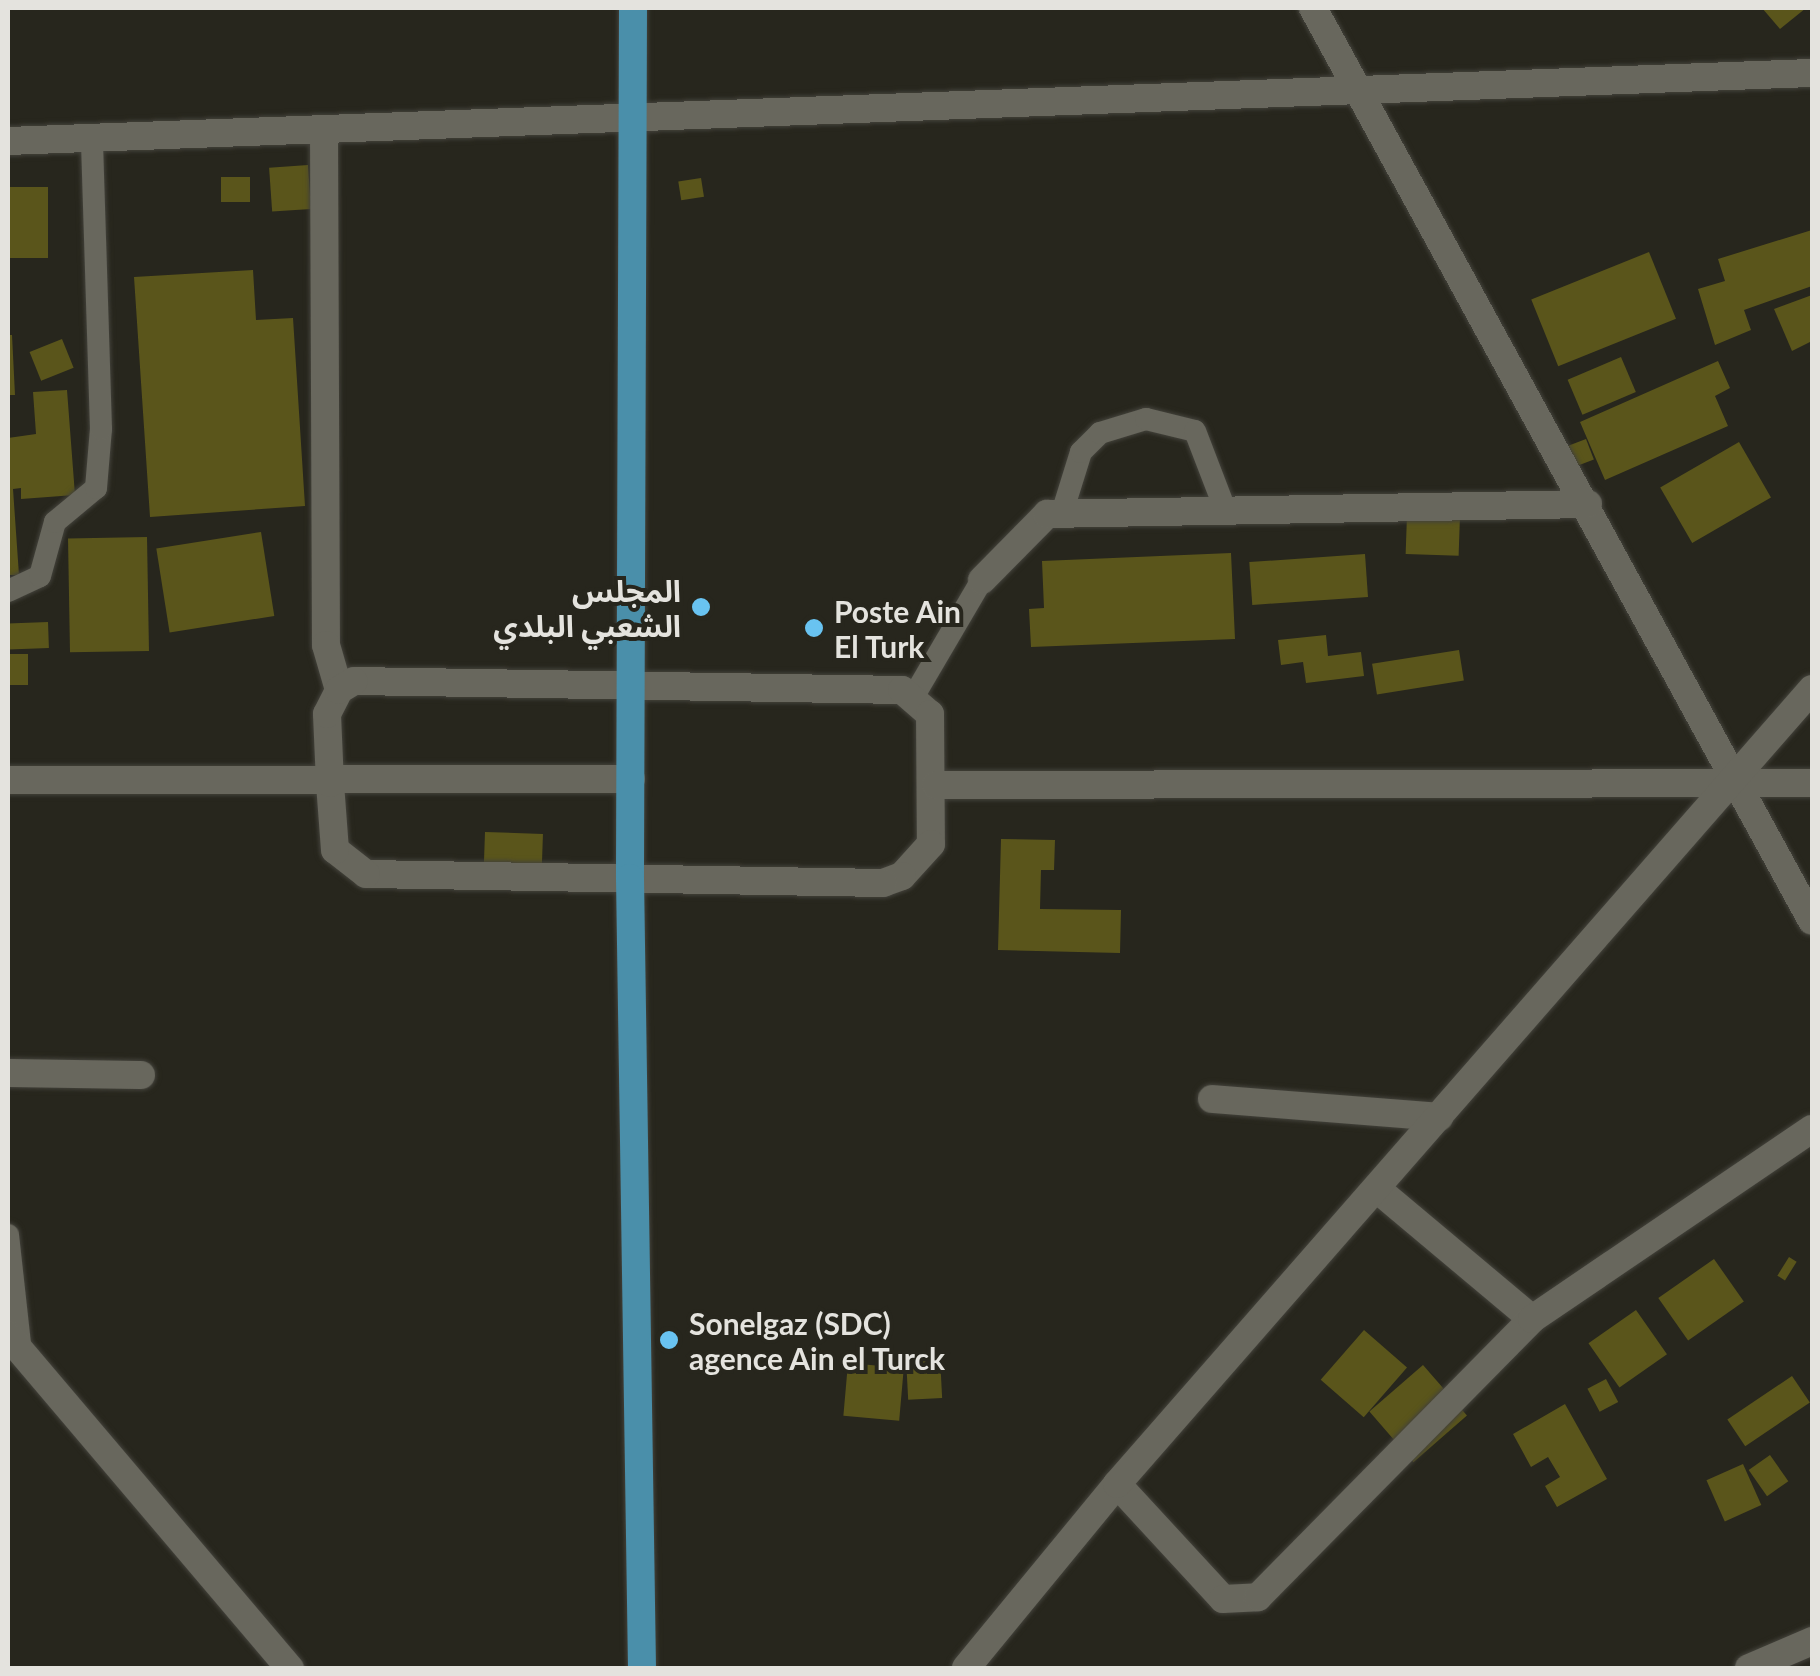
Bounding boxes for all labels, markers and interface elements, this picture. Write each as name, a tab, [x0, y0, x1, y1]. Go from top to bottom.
place label: المجلس الشعبي البلدي	[493, 572, 681, 642]
place label: Poste Ain El Turk	[834, 593, 962, 664]
marker: المجلس الشعبي البلدي	[690, 596, 712, 618]
marker: Poste Ain El Turk	[803, 617, 825, 639]
place label: Sonelgaz (SDC) agence Ain el Turck	[689, 1305, 947, 1376]
marker: Sonelgaz (SDC) agence Ain el Turck	[658, 1329, 680, 1351]

